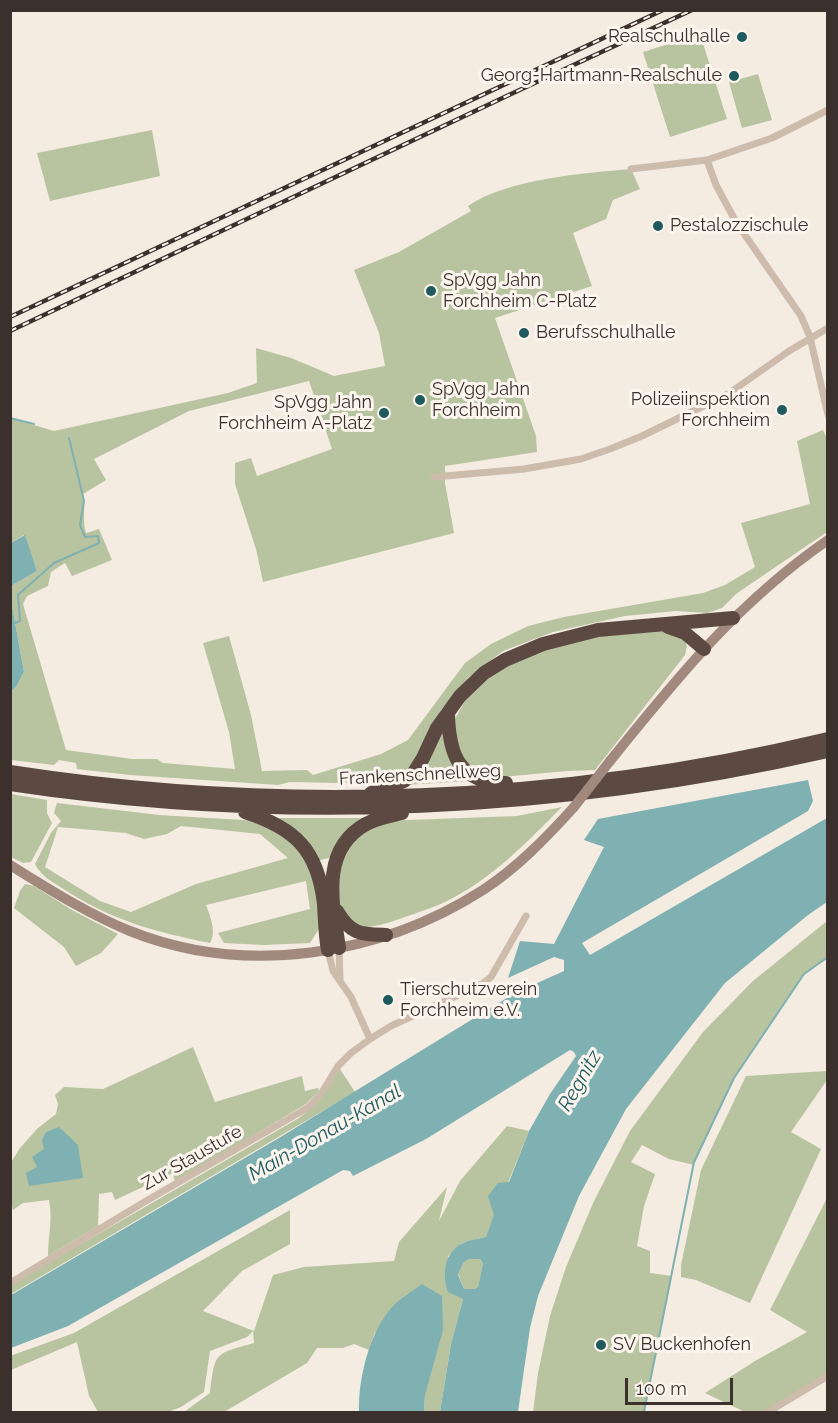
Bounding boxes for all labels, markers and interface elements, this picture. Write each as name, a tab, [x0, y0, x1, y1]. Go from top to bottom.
place label: Realschulhalle	[608, 26, 730, 48]
marker: Realschulhalle	[735, 30, 749, 44]
place label: Georg-Hartmann-Realschule	[481, 65, 722, 87]
marker: Georg-Hartmann-Realschule	[727, 69, 741, 83]
place label: Pestalozzischule	[670, 215, 808, 237]
marker: Pestalozzischule	[651, 219, 665, 233]
place label: SpVgg Jahn Forchheim C-Platz	[443, 270, 597, 312]
marker: SpVgg Jahn Forchheim C-Platz	[424, 284, 438, 298]
place label: Berufsschulhalle	[536, 322, 676, 344]
marker: Berufsschulhalle	[517, 326, 531, 340]
place label: SpVgg Jahn Forchheim	[432, 379, 530, 422]
place label: Polizeiinspektion Forchheim	[631, 389, 770, 432]
place label: SpVgg Jahn Forchheim A-Platz	[218, 392, 372, 434]
marker: SpVgg Jahn Forchheim	[413, 393, 427, 407]
marker: Polizeiinspektion Forchheim	[775, 403, 789, 417]
marker: SpVgg Jahn Forchheim A-Platz	[377, 406, 391, 420]
street label: Frankenschnellweg	[338, 760, 502, 790]
place label: Tierschutzverein Forchheim e.V.	[400, 979, 537, 1022]
marker: Tierschutzverein Forchheim e.V.	[381, 993, 395, 1007]
water label: Regnitz	[553, 1046, 607, 1116]
water label: Main-Donau-Kanal	[245, 1080, 405, 1186]
street label: Zur Staustufe	[138, 1121, 246, 1195]
place label: SV Buckenhofen	[613, 1334, 751, 1356]
marker: SV Buckenhofen	[594, 1338, 608, 1352]
scale bar	[628, 1366, 736, 1404]
text: 100 m	[636, 1378, 687, 1399]

